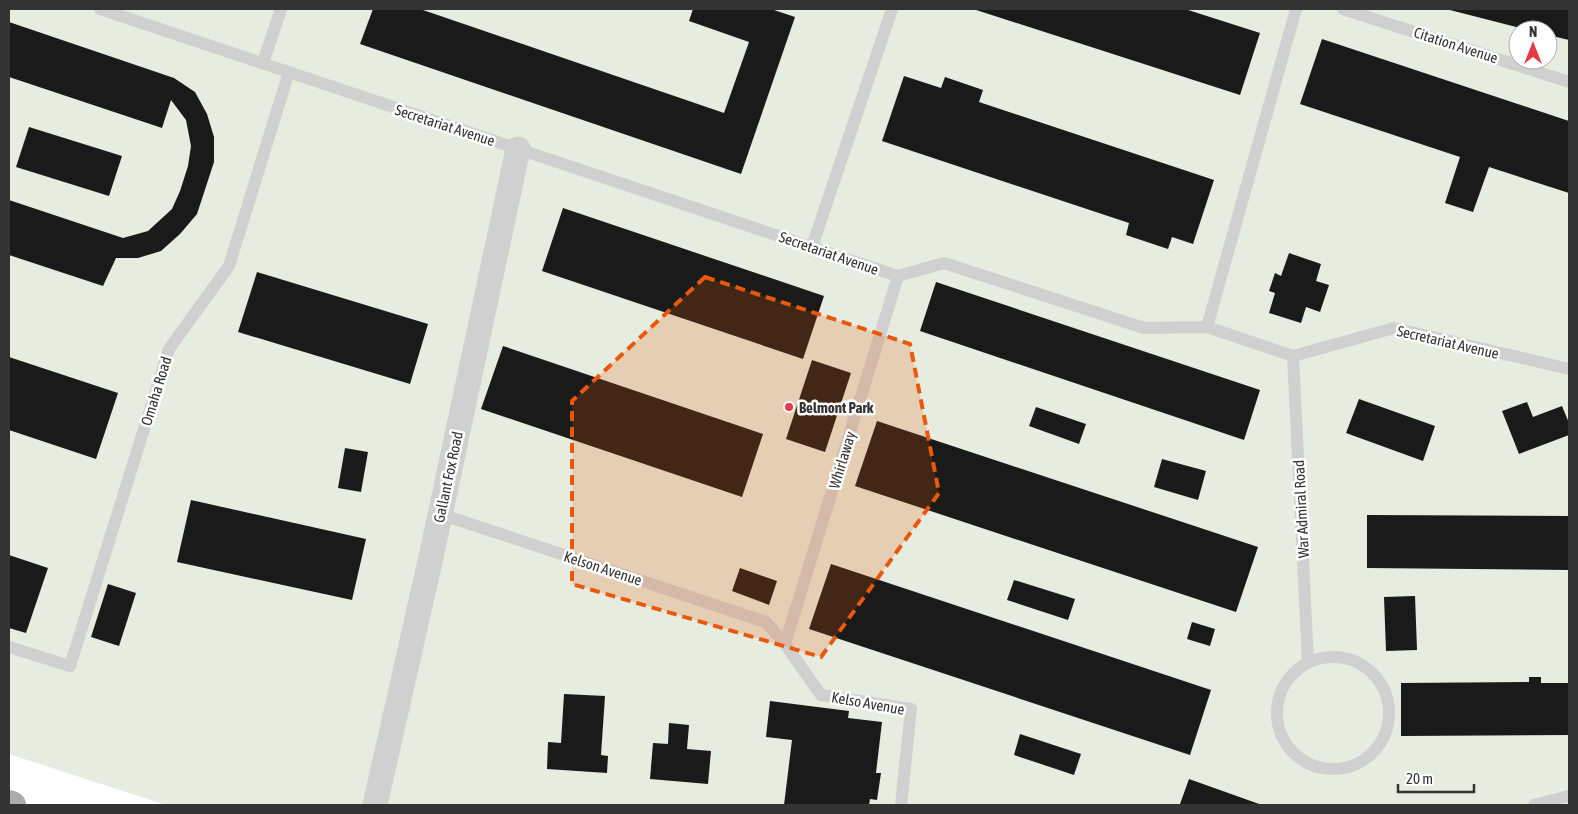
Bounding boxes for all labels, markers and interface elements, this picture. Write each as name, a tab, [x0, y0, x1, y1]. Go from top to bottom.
north arrow	[1508, 20, 1558, 70]
street label: Citation Avenue	[1412, 23, 1500, 67]
text: N	[1529, 24, 1537, 40]
street label: Secretariat Avenue	[393, 101, 497, 149]
street label: Secretariat Avenue	[777, 228, 881, 278]
street label: Secretariat Avenue	[1395, 322, 1501, 362]
street label: Omaha Road	[137, 354, 175, 428]
place label: Belmont Park	[799, 399, 874, 416]
marker: Belmont Park	[783, 401, 795, 413]
street label: Whirlaway	[825, 429, 859, 491]
street label: Gallant Fox Road	[430, 430, 466, 524]
street label: War Admiral Road	[1290, 459, 1312, 559]
street label: Kelson Avenue	[562, 547, 644, 589]
street label: Kelso Avenue	[830, 688, 906, 718]
scale bar	[1398, 762, 1474, 794]
text: 20 m	[1406, 770, 1433, 787]

